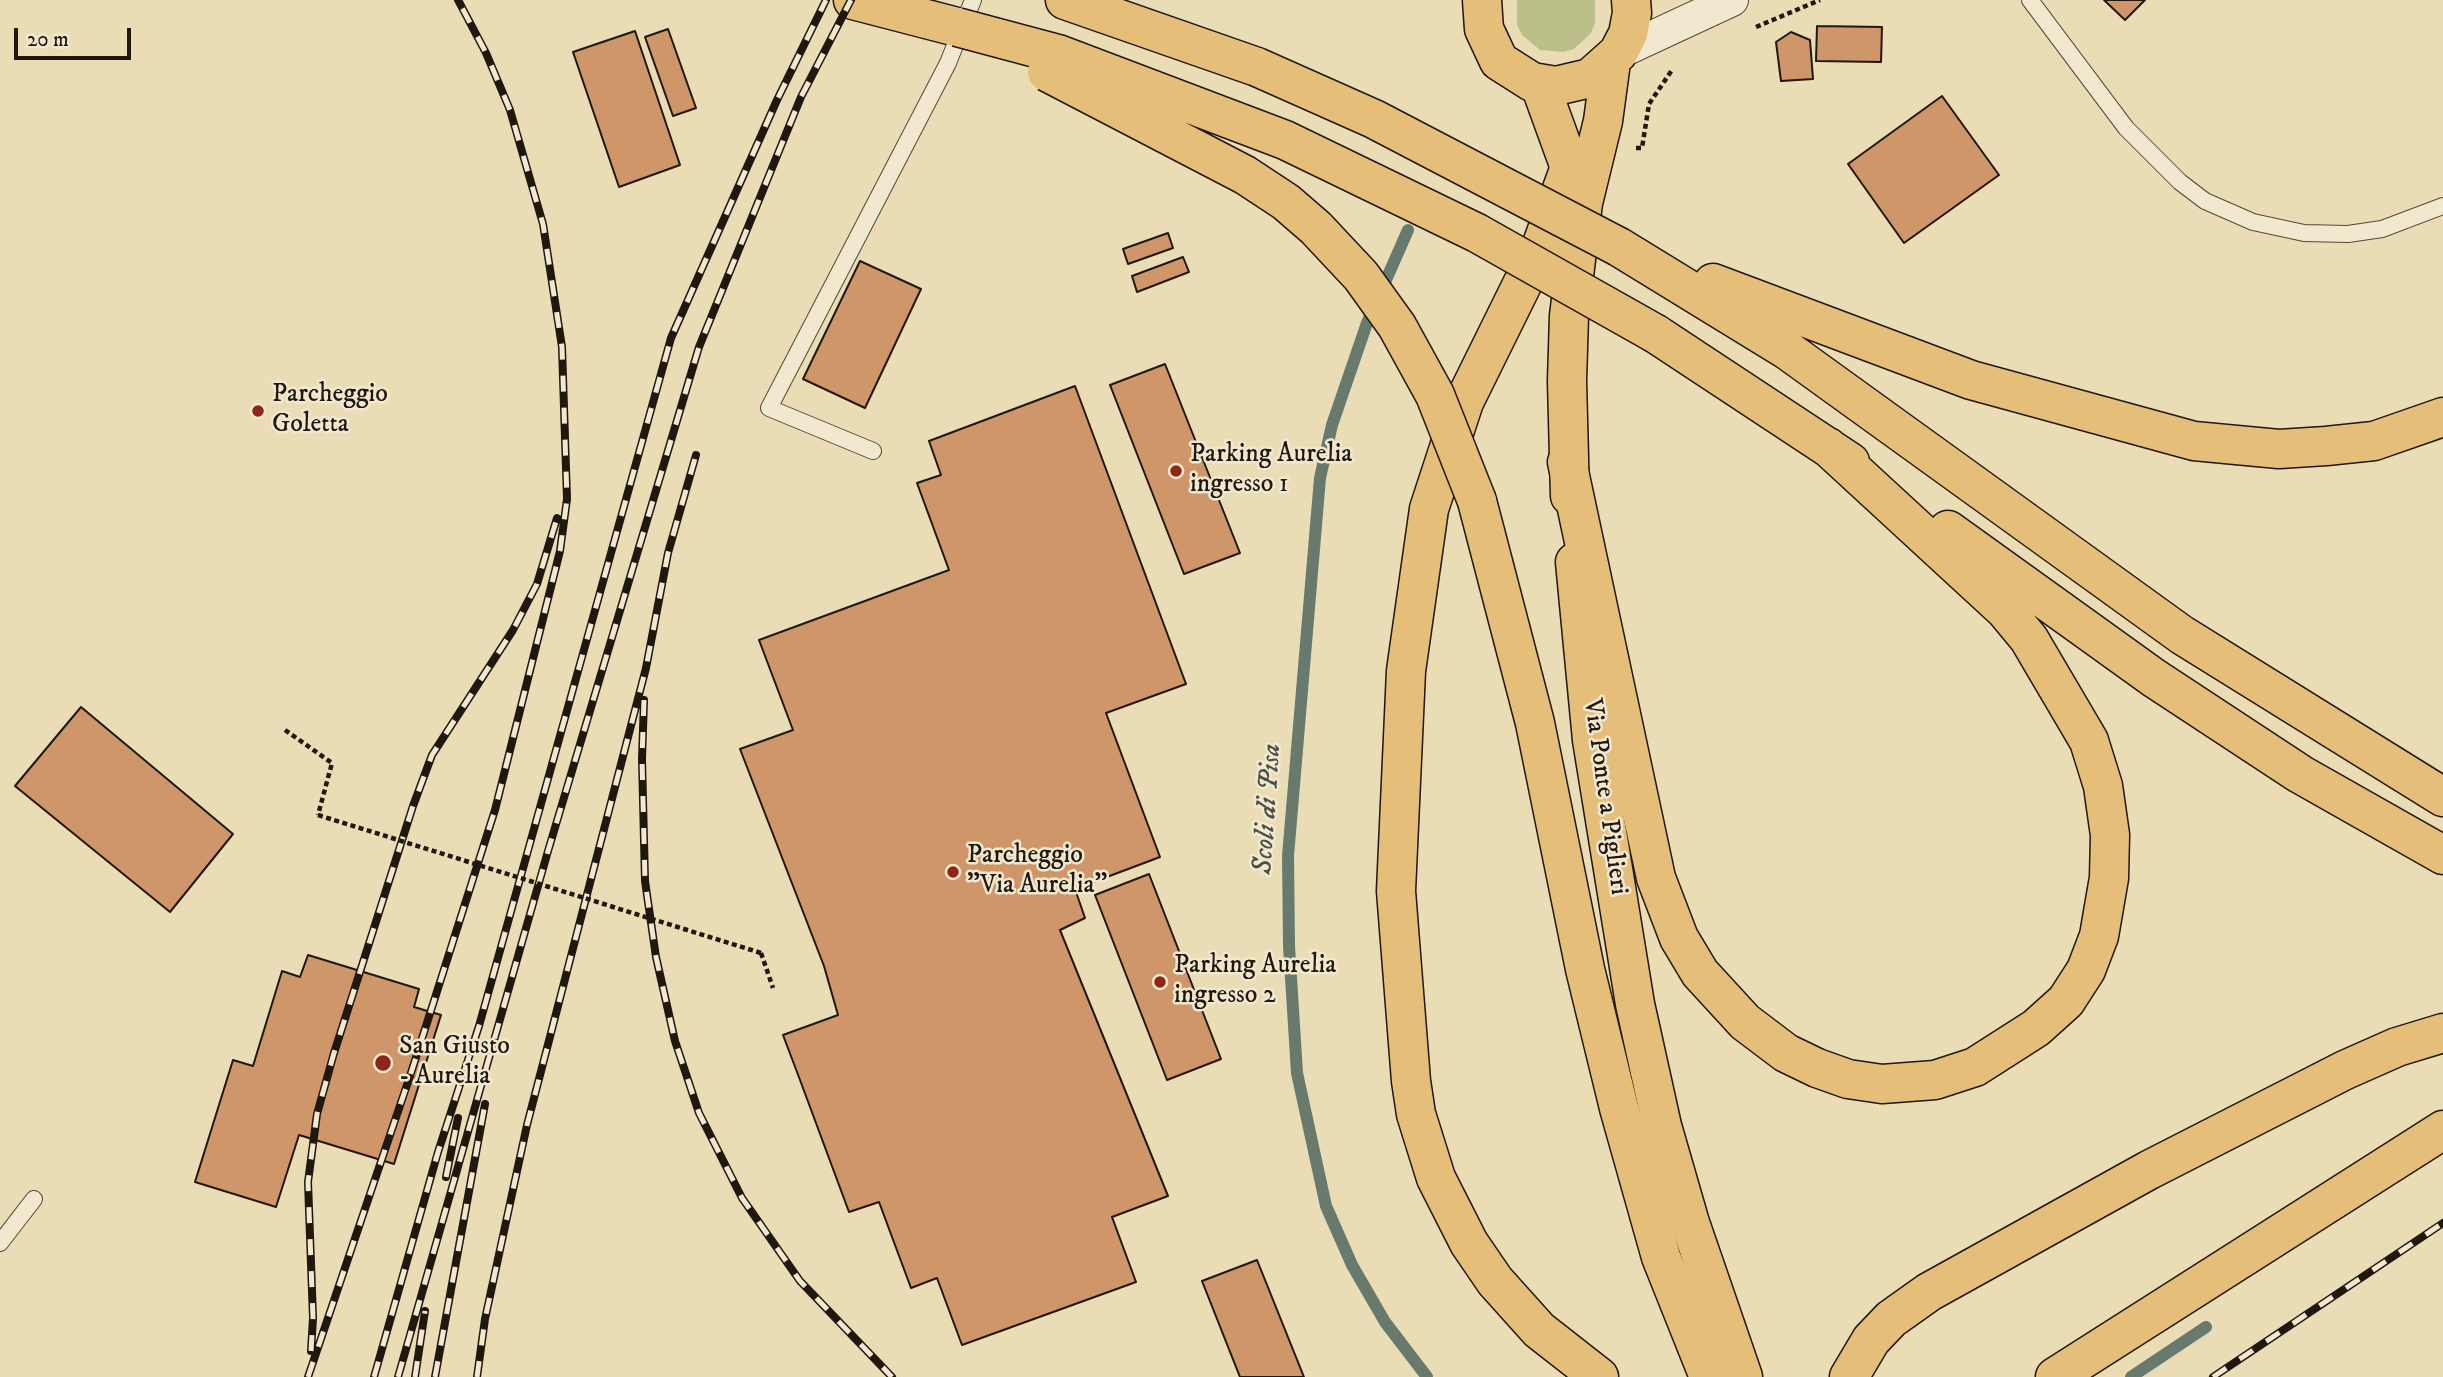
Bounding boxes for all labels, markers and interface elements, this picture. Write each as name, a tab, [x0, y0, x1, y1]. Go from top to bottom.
scale bar	[18, 14, 135, 58]
text: 20 m	[27, 27, 69, 53]
place label: Parcheggio Goletta	[272, 380, 388, 442]
marker: Parcheggio Goletta	[250, 403, 266, 419]
place label: Parking Aurelia ingresso 1	[1190, 440, 1352, 502]
marker: Parking Aurelia ingresso 1	[1168, 463, 1184, 479]
street label: Via Ponte a Piglieri	[1575, 697, 1633, 897]
water label: Scoli di Pisa	[1248, 742, 1290, 876]
place label: Parcheggio "Via Aurelia"	[967, 841, 1107, 903]
marker: Parcheggio "Via Aurelia"	[945, 864, 961, 880]
place label: Parking Aurelia ingresso 2	[1174, 951, 1336, 1012]
marker: Parking Aurelia ingresso 2	[1152, 974, 1168, 990]
place label: San Giusto - Aurelia	[399, 1032, 510, 1094]
marker: San Giusto - Aurelia	[373, 1053, 393, 1073]

